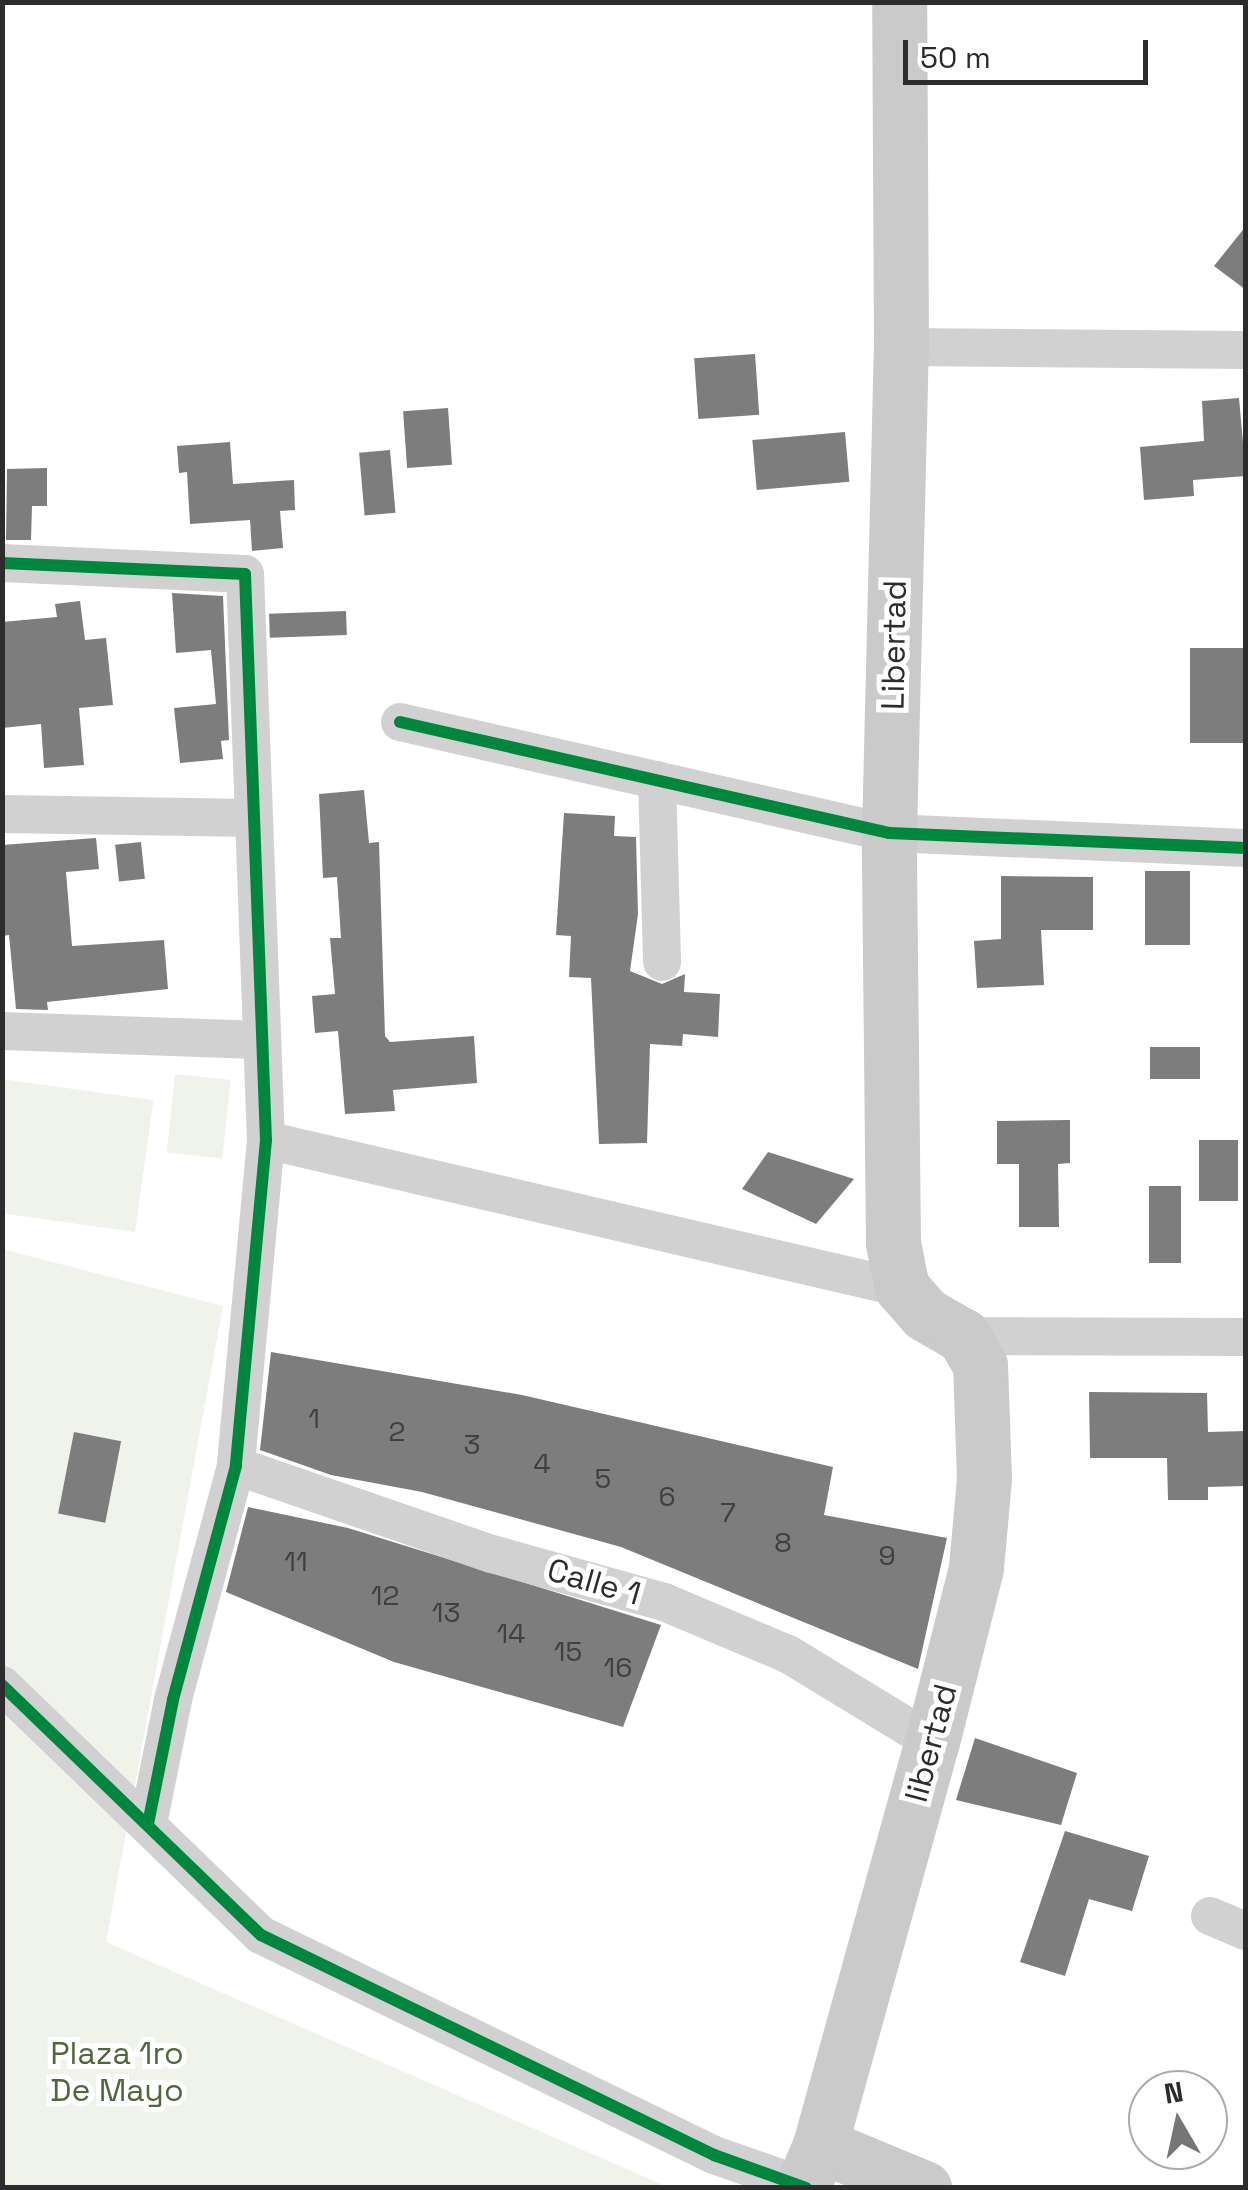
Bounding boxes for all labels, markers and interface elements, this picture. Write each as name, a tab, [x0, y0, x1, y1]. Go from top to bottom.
scale bar	[908, 20, 1153, 82]
text: 50 m	[920, 38, 991, 77]
street label: Libertad	[874, 580, 914, 710]
house number: 1	[308, 1401, 320, 1435]
house number: 2	[389, 1414, 405, 1448]
house number: 3	[464, 1427, 480, 1461]
house number: 4	[533, 1446, 551, 1480]
house number: 5	[595, 1461, 611, 1495]
house number: 6	[658, 1479, 676, 1513]
house number: 7	[720, 1495, 736, 1529]
house number: 8	[774, 1525, 792, 1559]
house number: 9	[878, 1538, 896, 1572]
house number: 11	[284, 1544, 308, 1578]
street label: Calle 1	[543, 1550, 645, 1614]
house number: 12	[371, 1578, 399, 1612]
house number: 13	[432, 1595, 460, 1629]
house number: 14	[496, 1616, 526, 1650]
house number: 15	[554, 1634, 582, 1668]
house number: 16	[604, 1650, 632, 1684]
street label: libertad	[897, 1680, 965, 1806]
park label: Plaza 1ro De Mayo	[50, 2035, 184, 2110]
north arrow	[1128, 2070, 1228, 2170]
text: N	[1162, 2073, 1186, 2112]

